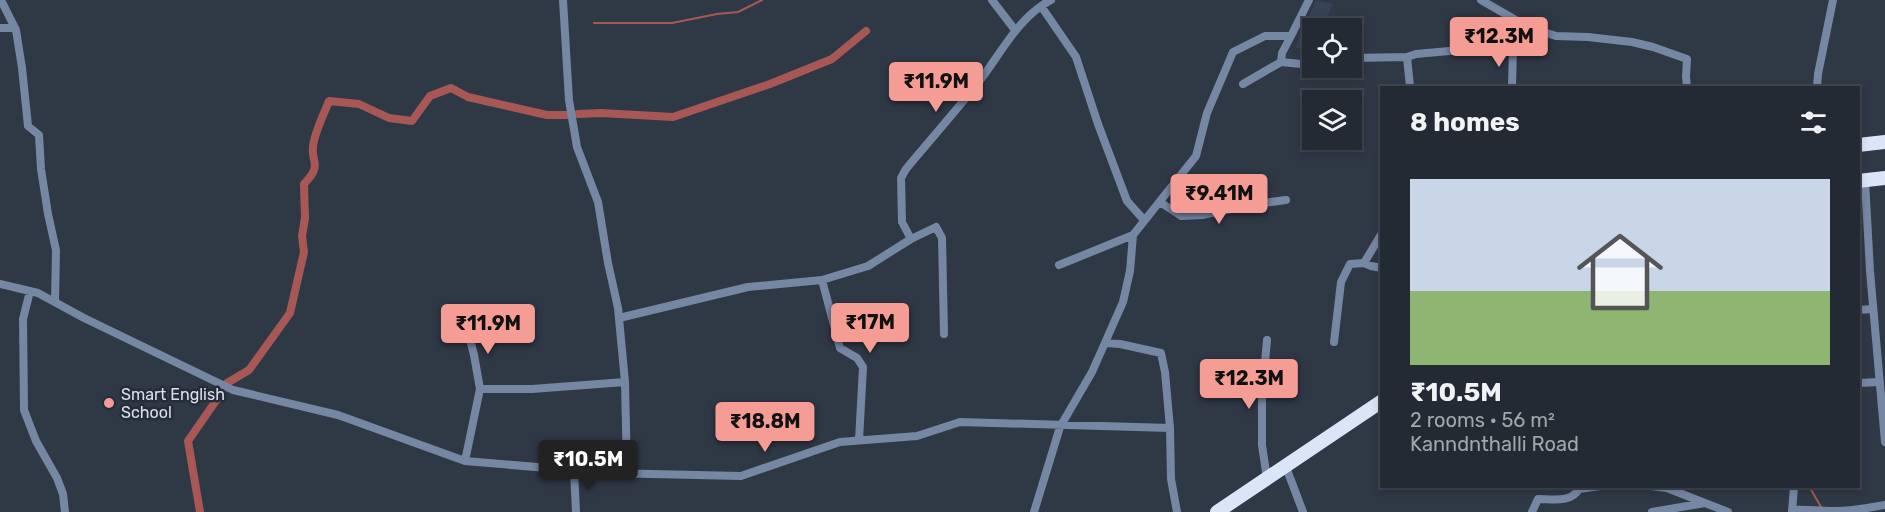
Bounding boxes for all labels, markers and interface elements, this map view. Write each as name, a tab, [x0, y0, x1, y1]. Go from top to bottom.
pin: ₹12.3M	[1450, 17, 1548, 68]
map controls	[1302, 18, 1362, 150]
button: locate	[1302, 18, 1362, 78]
text: ₹12.3M	[1464, 24, 1534, 48]
pin: ₹11.9M	[887, 62, 985, 113]
text: ₹11.9M	[903, 69, 969, 93]
button: layers	[1302, 90, 1362, 150]
icon: filters	[1797, 106, 1830, 139]
text: 8 homes	[1410, 107, 1520, 138]
pin: ₹9.41M	[1170, 174, 1268, 225]
text: ₹9.41M	[1185, 181, 1254, 205]
icon: home	[1566, 218, 1674, 326]
pin: ₹17M	[834, 303, 906, 354]
pin: ₹11.9M	[439, 304, 537, 355]
text: ₹17M	[845, 310, 895, 334]
text: ₹11.9M	[455, 311, 521, 335]
pin: ₹12.3M	[1200, 359, 1298, 410]
text: ₹12.3M	[1214, 366, 1284, 390]
text: ₹10.5M	[1410, 377, 1502, 408]
place label: Smart English School	[121, 385, 225, 422]
marker: Smart English School	[102, 396, 116, 410]
pin: ₹18.8M	[716, 402, 814, 453]
text: 2 rooms · 56 m²	[1410, 408, 1555, 432]
text: ₹18.8M	[729, 409, 801, 433]
text: Kanndnthalli Road	[1410, 432, 1579, 456]
pin: ₹10.5M	[539, 440, 637, 491]
text: ₹10.5M	[553, 447, 623, 471]

